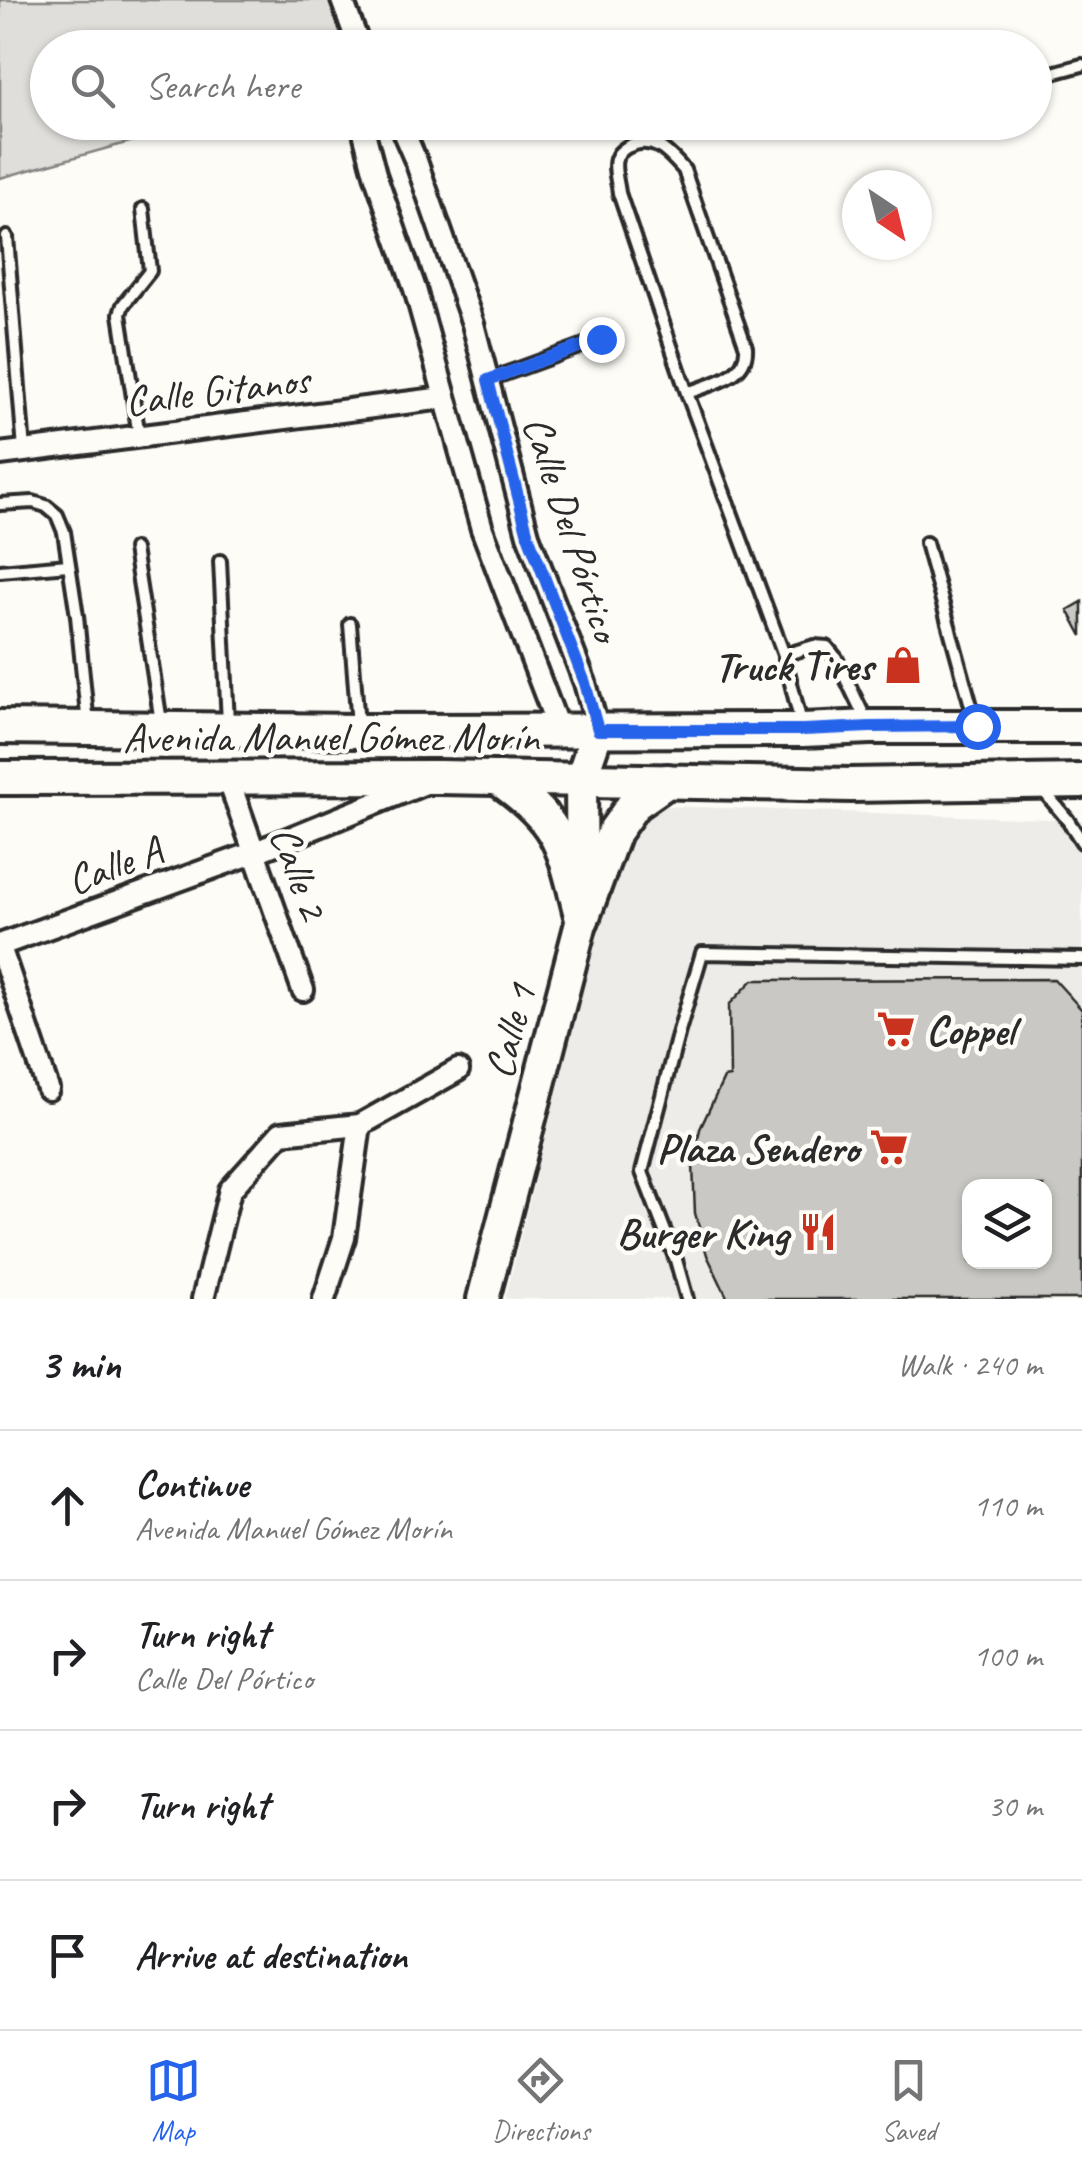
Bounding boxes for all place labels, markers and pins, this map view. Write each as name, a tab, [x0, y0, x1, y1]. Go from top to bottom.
place label: Truck Tires	[714, 640, 877, 693]
shop icon: Truck Tires	[882, 644, 924, 686]
place label: Coppel	[926, 1004, 1022, 1057]
supermarket icon: Coppel	[875, 1008, 917, 1050]
place label: Plaza Sendero	[657, 1122, 863, 1175]
supermarket icon: Plaza Sendero	[868, 1126, 910, 1168]
place label: Burger King	[617, 1207, 792, 1260]
restaurant icon: Burger King	[797, 1211, 839, 1253]

